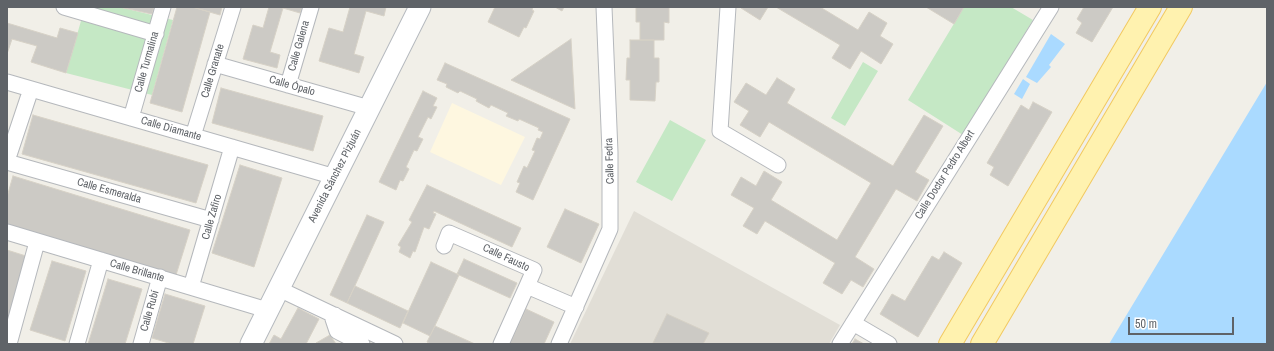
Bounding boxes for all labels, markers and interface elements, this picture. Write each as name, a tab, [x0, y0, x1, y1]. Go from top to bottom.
street label: Calle Galena	[285, 19, 313, 73]
street label: Calle Turmalina	[132, 30, 162, 94]
street label: Calle Granate	[199, 42, 227, 100]
street label: Calle Ópalo	[268, 73, 316, 99]
street label: Calle Diamante	[139, 114, 203, 144]
street label: Avenida Sánchez Pizjuán	[306, 127, 364, 225]
street label: Calle Doctor Pedro Albert	[912, 128, 978, 222]
street label: Calle Fedra	[603, 138, 617, 184]
street label: Calle Esmeralda	[75, 176, 143, 206]
street label: Calle Zafiro	[199, 193, 225, 241]
street label: Calle Fausto	[480, 241, 532, 275]
street label: Calle Brillante	[108, 257, 166, 285]
street label: Calle Rubí	[138, 289, 162, 333]
scale bar	[1130, 309, 1236, 335]
text: 50 m	[1135, 316, 1157, 332]

